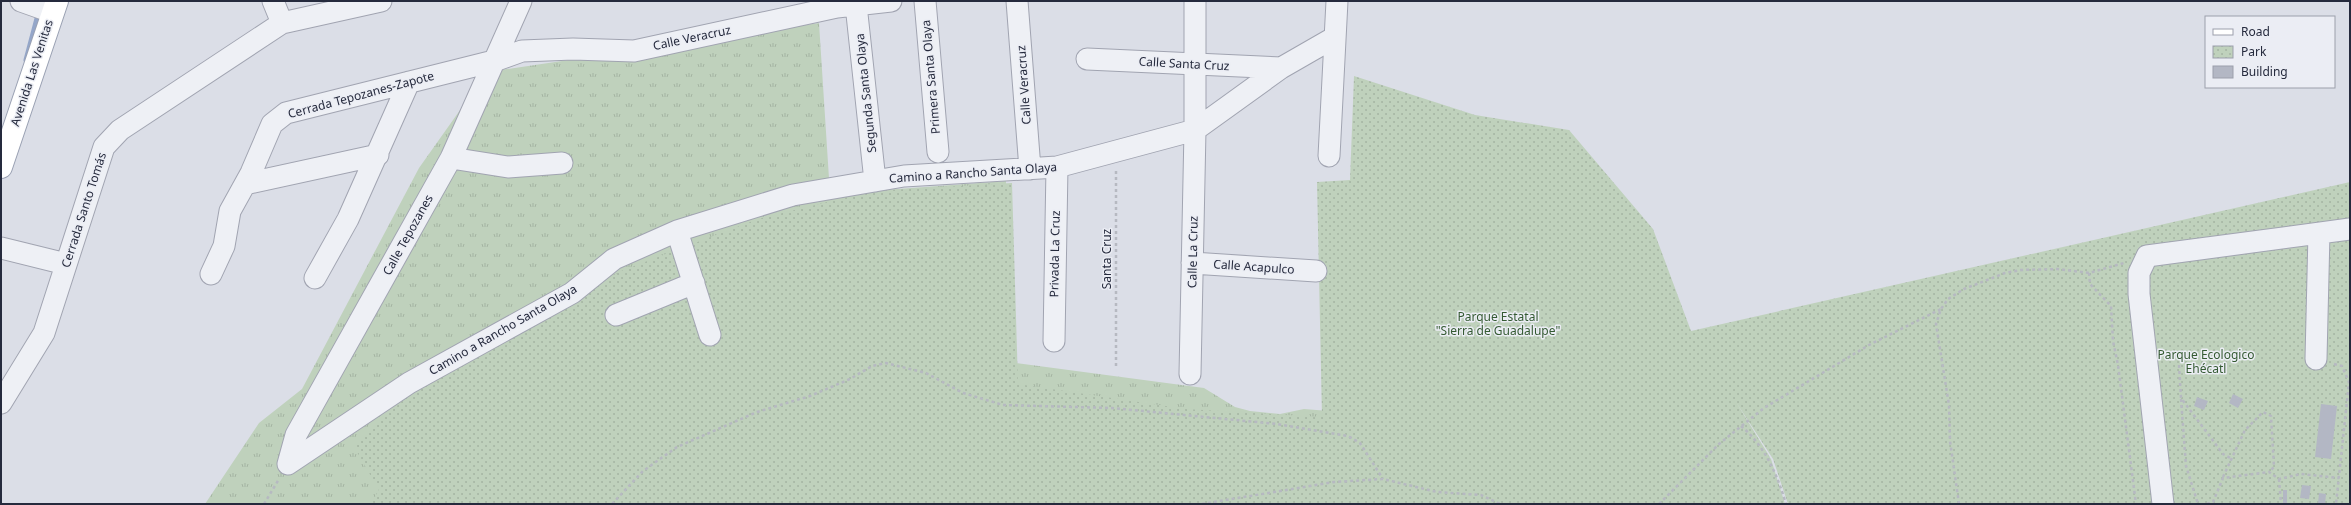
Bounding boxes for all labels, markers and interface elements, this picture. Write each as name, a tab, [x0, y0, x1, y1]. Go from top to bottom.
legend	[2205, 16, 2335, 88]
street label: Avenida Las Venitas	[6, 17, 57, 128]
street label: Primera Santa Olaya	[917, 19, 944, 135]
street label: Calle Veracruz	[651, 21, 733, 54]
text: Road	[2241, 23, 2270, 40]
street label: Segunda Santa Olaya	[851, 33, 880, 154]
text: Park	[2241, 43, 2267, 60]
street label: Calle Veracruz	[1012, 45, 1035, 125]
street label: Calle Santa Cruz	[1138, 53, 1230, 74]
text: Building	[2241, 63, 2288, 80]
street label: Cerrada Tepozanes-Zapote	[286, 67, 436, 122]
street label: Cerrada Santo Tomás	[57, 150, 110, 270]
street label: Camino a Rancho Santa Olaya	[888, 158, 1058, 187]
street label: Calle Tepozanes	[378, 191, 437, 278]
street label: Privada La Cruz	[1045, 210, 1064, 298]
street label: Calle La Cruz	[1183, 215, 1202, 288]
street label: Santa Cruz	[1098, 228, 1115, 289]
street label: Calle Acapulco	[1213, 255, 1295, 278]
street label: Camino a Rancho Santa Olaya	[426, 280, 580, 379]
park label: Parque Estatal "Sierra de Guadalupe"	[1436, 308, 1560, 339]
park label: Parque Ecologico Ehécatl	[2158, 346, 2254, 377]

